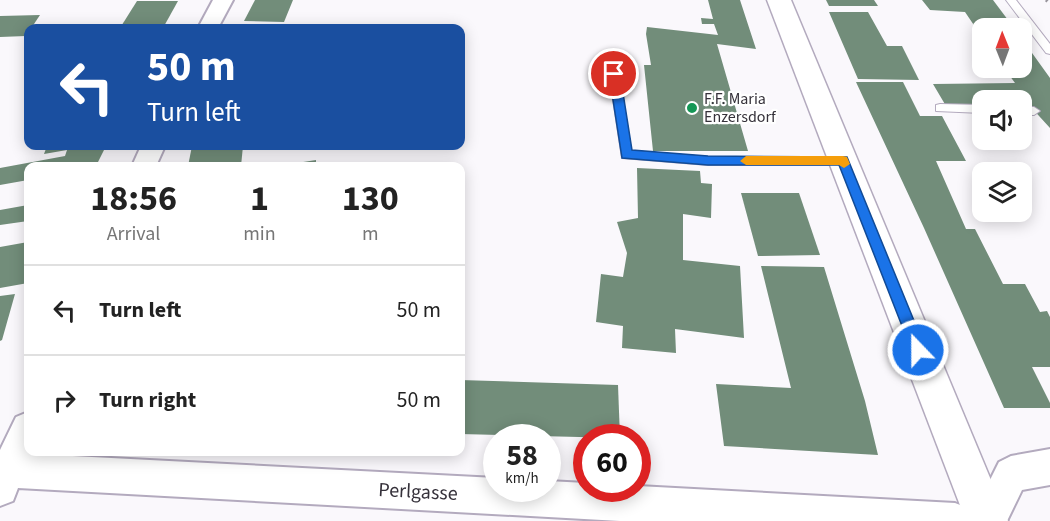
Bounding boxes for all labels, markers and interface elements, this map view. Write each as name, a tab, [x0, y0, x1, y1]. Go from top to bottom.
north arrow	[972, 18, 1032, 78]
map controls	[972, 18, 1032, 222]
text: 50 m	[147, 37, 236, 97]
icon: left	[48, 48, 126, 126]
pin	[588, 48, 639, 99]
icon: arrive	[597, 57, 630, 90]
place label: F.F. Maria Enzersdorf	[704, 88, 777, 128]
button: sound	[972, 90, 1032, 150]
text: Turn left	[147, 93, 241, 132]
marker: F.F. Maria Enzersdorf	[685, 101, 699, 115]
button: layers	[972, 162, 1032, 222]
text: 18:56	[90, 173, 177, 224]
text: 1	[250, 173, 269, 224]
text: 130	[342, 173, 399, 224]
text: Arrival	[107, 220, 160, 248]
text: min	[243, 220, 276, 248]
text: m	[362, 220, 379, 248]
icon: left	[48, 294, 81, 327]
text: Turn left	[99, 294, 181, 326]
text: 50 m	[396, 294, 441, 326]
position arrow	[886, 318, 950, 382]
icon: right	[48, 384, 81, 417]
text: Turn right	[99, 384, 196, 416]
text: 50 m	[396, 384, 441, 416]
speed limit sign: 60	[573, 424, 651, 502]
text: 58	[506, 434, 538, 477]
text: km/h	[505, 468, 539, 489]
street label: Perlgasse	[378, 476, 458, 508]

